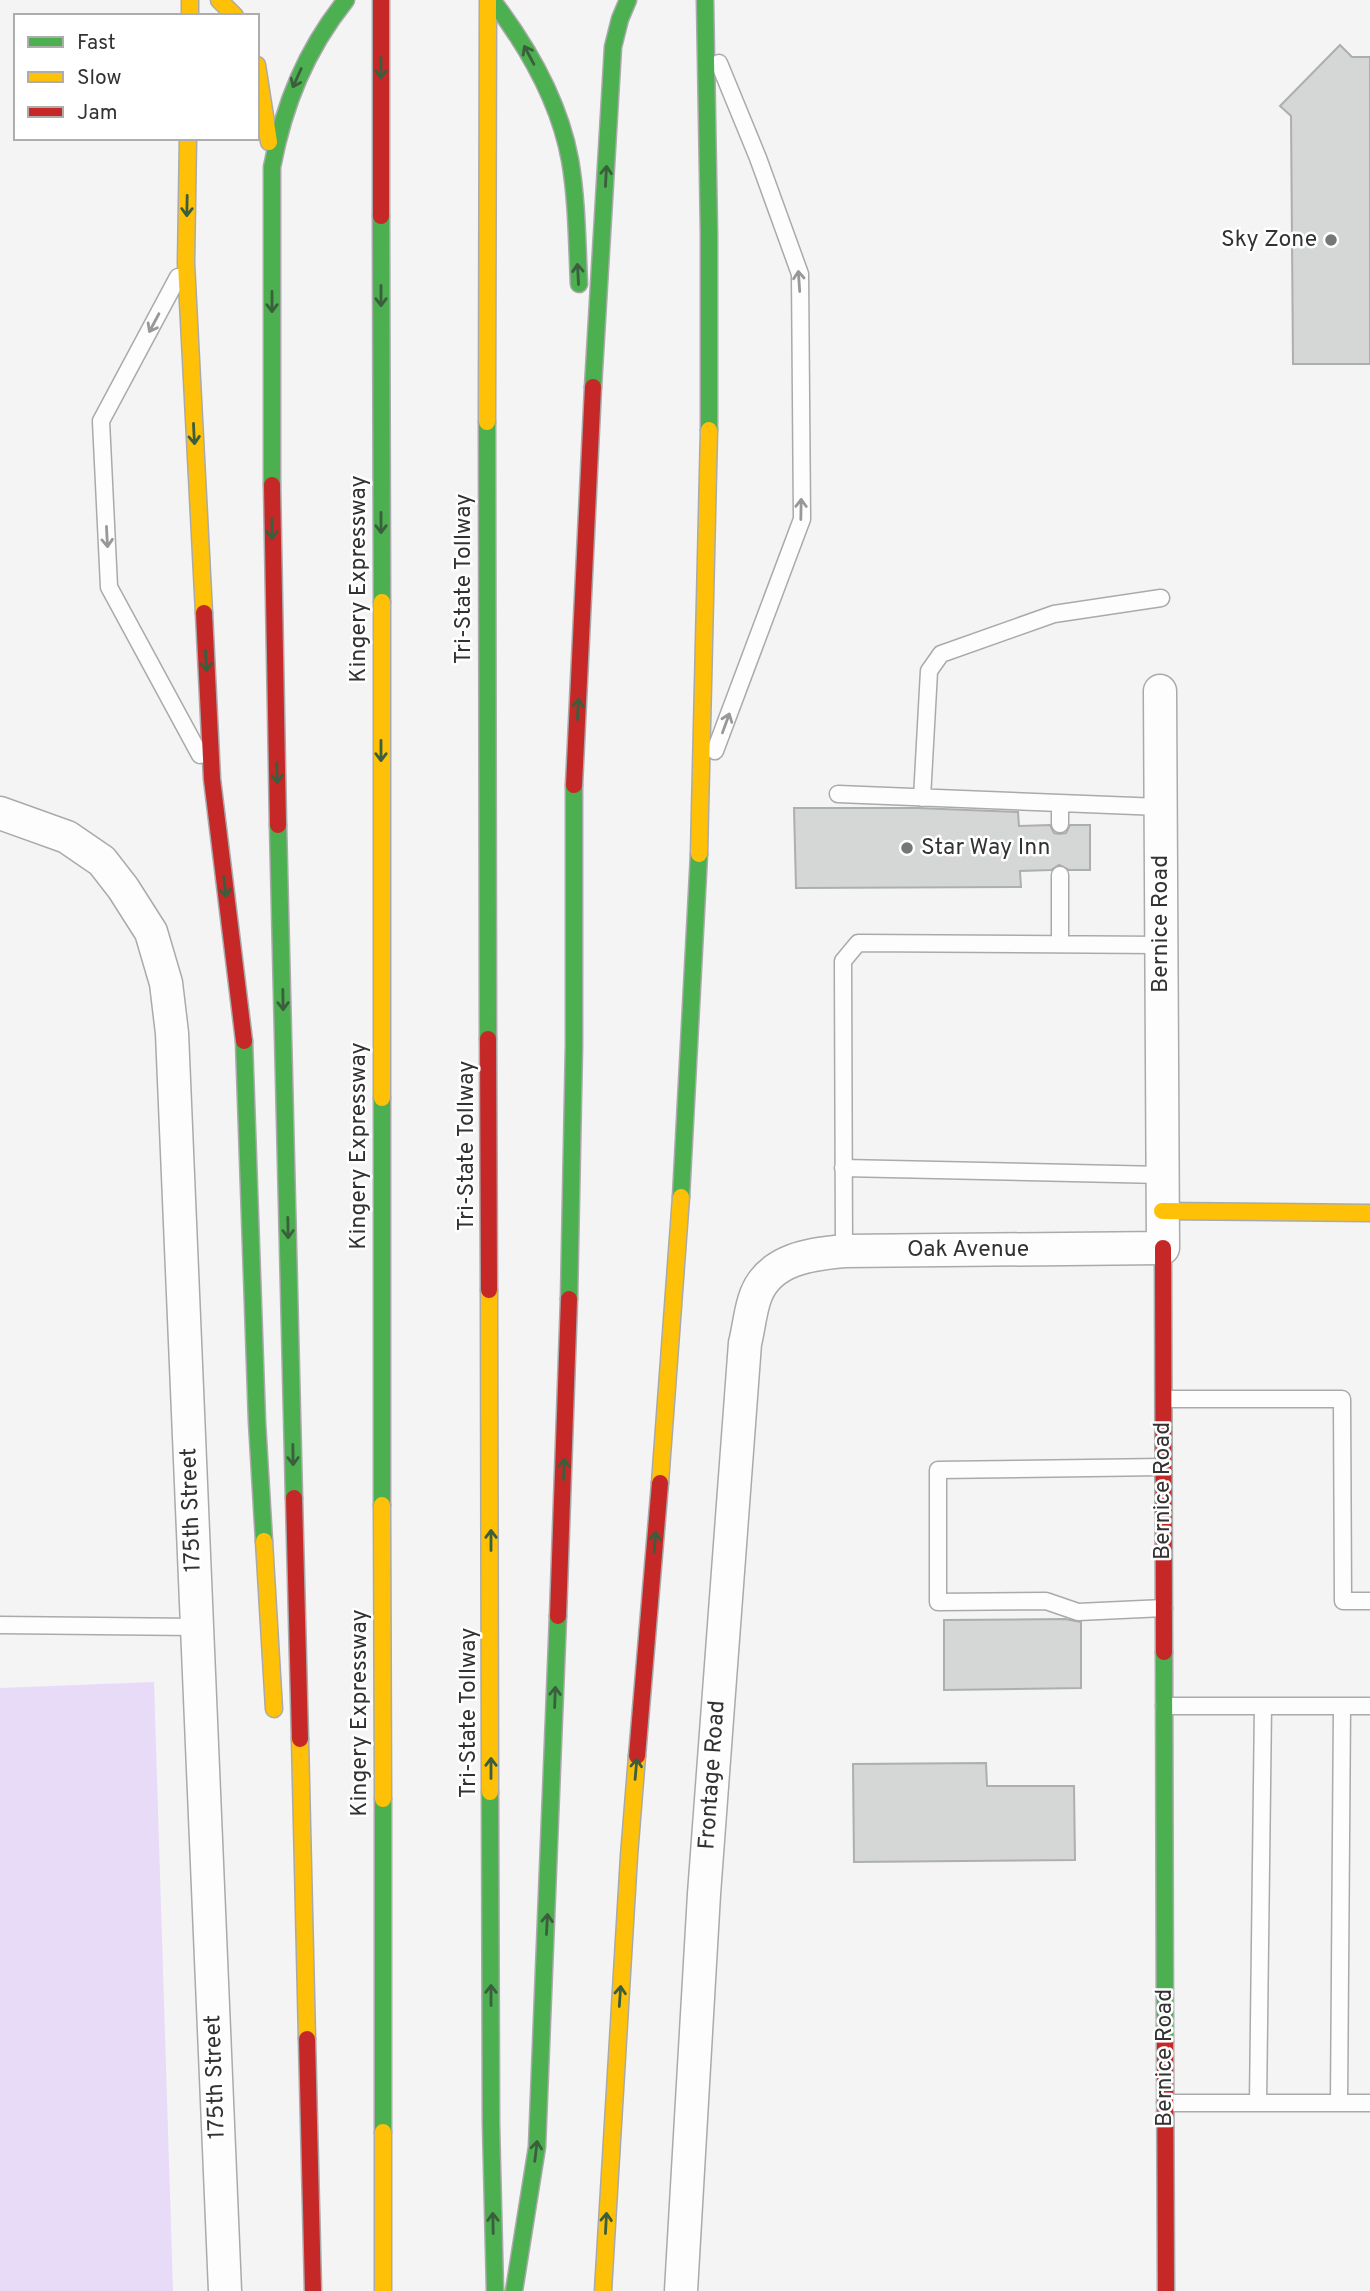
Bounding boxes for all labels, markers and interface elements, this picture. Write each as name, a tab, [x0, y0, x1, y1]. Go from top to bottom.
legend	[14, 14, 259, 140]
text: Fast	[77, 30, 116, 57]
one-way arrow	[521, 45, 535, 66]
one-way arrow	[374, 56, 388, 79]
text: Slow	[77, 65, 122, 92]
one-way arrow	[290, 67, 303, 88]
text: Jam	[77, 100, 118, 127]
one-way arrow	[600, 165, 613, 188]
one-way arrow	[180, 195, 194, 218]
place label: Sky Zone	[1221, 226, 1317, 255]
marker: Sky Zone	[1323, 232, 1339, 248]
one-way arrow	[571, 263, 584, 286]
one-way arrow	[792, 271, 805, 293]
one-way arrow	[374, 284, 388, 307]
one-way arrow	[265, 290, 279, 313]
one-way arrow	[146, 312, 160, 333]
one-way arrow	[188, 422, 201, 445]
street label: Kingery Expressway	[345, 475, 374, 683]
street label: Tri-State Tollway	[450, 494, 479, 664]
one-way arrow	[794, 498, 808, 521]
one-way arrow	[374, 511, 388, 534]
one-way arrow	[265, 518, 279, 541]
one-way arrow	[100, 525, 113, 548]
one-way arrow	[199, 649, 212, 672]
one-way arrow	[571, 698, 584, 721]
one-way arrow	[720, 712, 733, 734]
one-way arrow	[375, 739, 388, 762]
one-way arrow	[271, 761, 284, 784]
place label: Star Way Inn	[921, 834, 1050, 863]
marker: Star Way Inn	[899, 840, 915, 856]
street label: Bernice Road	[1147, 855, 1176, 993]
one-way arrow	[219, 876, 232, 898]
one-way arrow	[276, 989, 289, 1012]
street label: Kingery Expressway	[345, 1042, 374, 1250]
street label: Tri-State Tollway	[453, 1061, 482, 1231]
one-way arrow	[281, 1216, 295, 1239]
street label: Oak Avenue	[907, 1236, 1029, 1265]
street label: Bernice Road	[1149, 1422, 1178, 1560]
one-way arrow	[286, 1443, 300, 1466]
street label: 175th Street	[175, 1447, 209, 1573]
one-way arrow	[557, 1458, 570, 1481]
one-way arrow	[484, 1529, 498, 1552]
one-way arrow	[649, 1531, 662, 1554]
street label: Kingery Expressway	[346, 1609, 375, 1817]
street label: Tri-State Tollway	[455, 1628, 484, 1798]
one-way arrow	[549, 1685, 562, 1708]
street label: Frontage Road	[693, 1699, 733, 1851]
one-way arrow	[484, 1757, 498, 1780]
one-way arrow	[630, 1758, 643, 1781]
one-way arrow	[541, 1913, 554, 1936]
one-way arrow	[484, 1984, 498, 2007]
one-way arrow	[614, 1985, 627, 2008]
street label: Bernice Road	[1151, 1989, 1180, 2127]
street label: 175th Street	[199, 2014, 233, 2140]
one-way arrow	[529, 2140, 542, 2163]
one-way arrow	[487, 2212, 500, 2235]
one-way arrow	[600, 2212, 613, 2235]

